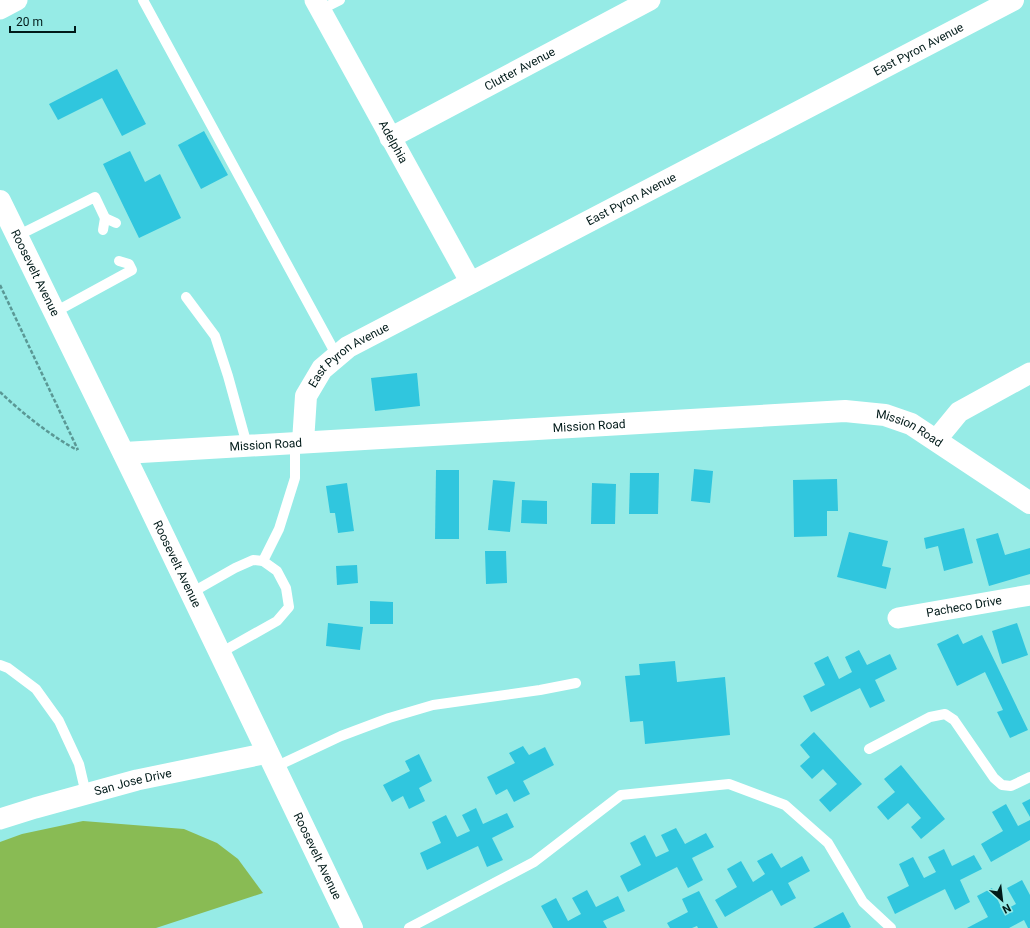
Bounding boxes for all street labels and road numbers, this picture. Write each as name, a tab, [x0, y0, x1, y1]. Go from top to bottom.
street label: East Pyron Avenue	[871, 20, 966, 79]
street label: Clutter Avenue	[482, 45, 558, 94]
street label: Adelphia	[376, 118, 411, 166]
street label: East Pyron Avenue	[584, 170, 679, 228]
street label: Roosevelt Avenue	[8, 227, 62, 319]
street label: East Pyron Avenue	[306, 320, 391, 390]
street label: Mission Road	[876, 407, 945, 450]
street label: Mission Road	[552, 417, 626, 435]
street label: Mission Road	[229, 436, 302, 454]
street label: Roosevelt Avenue	[150, 518, 204, 610]
street label: Pacheco Drive	[925, 593, 1003, 620]
street label: San Jose Drive	[93, 766, 173, 798]
street label: Roosevelt Avenue	[291, 810, 344, 902]

